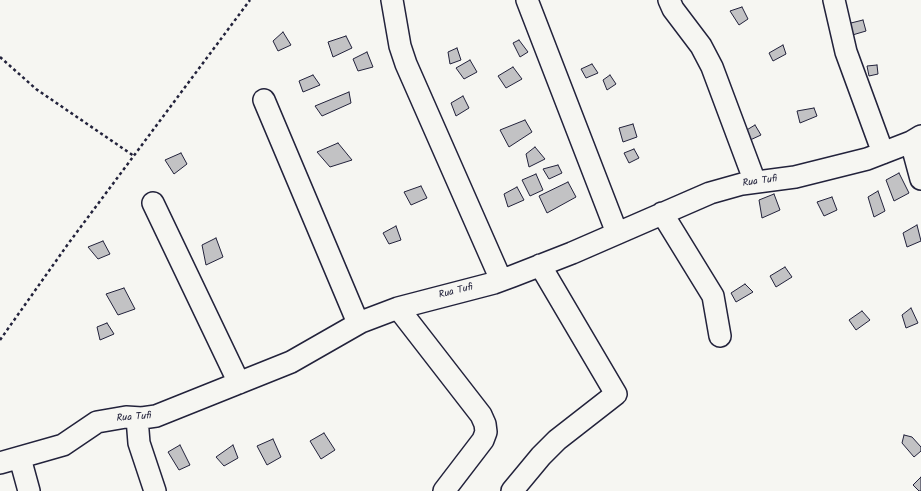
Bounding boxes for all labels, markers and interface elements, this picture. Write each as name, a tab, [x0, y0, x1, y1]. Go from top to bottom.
street label: Rua Tufi	[742, 174, 778, 190]
street label: Rua Tufi	[438, 282, 474, 302]
street label: Rua Tufi	[116, 411, 152, 425]

